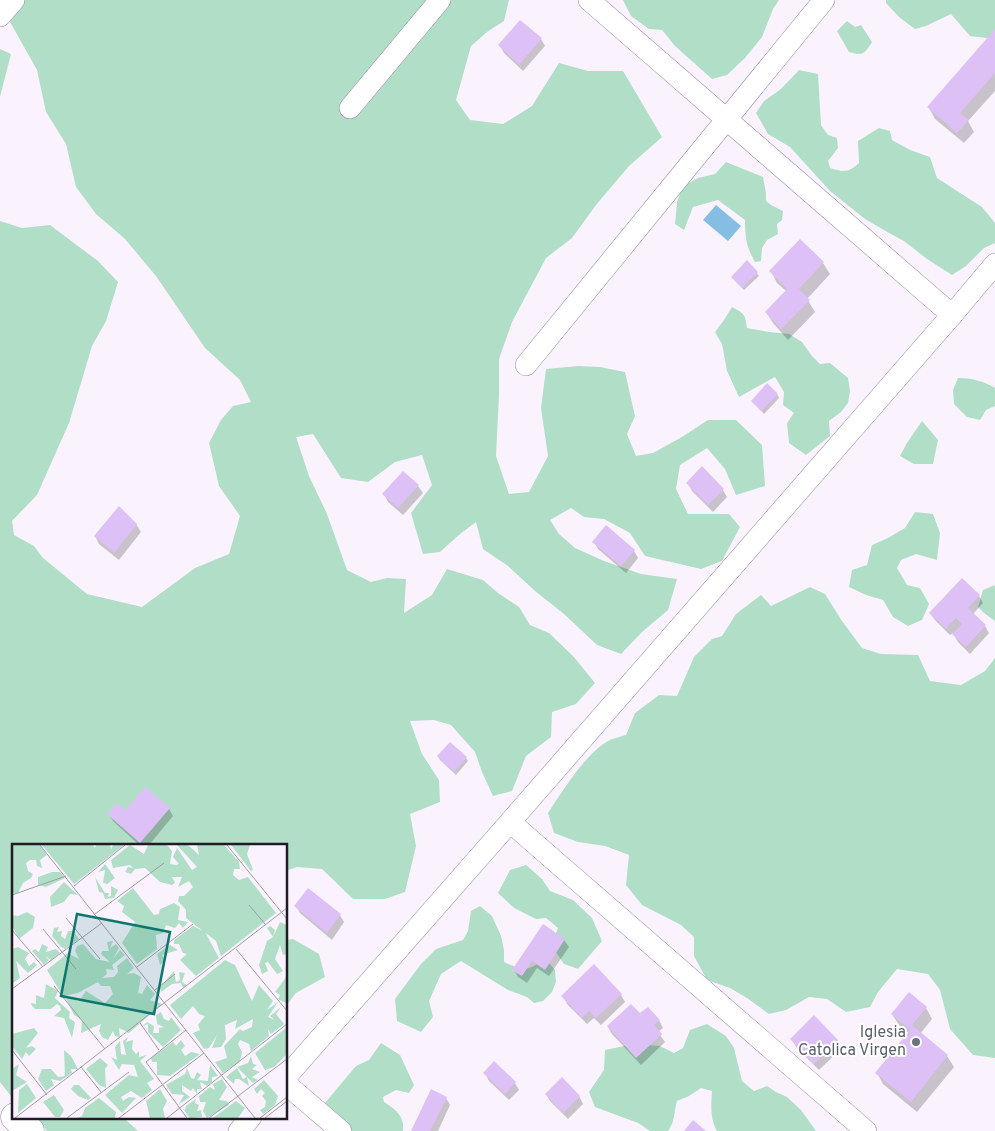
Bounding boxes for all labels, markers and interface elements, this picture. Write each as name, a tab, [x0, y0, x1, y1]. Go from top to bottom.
inset map	[12, 844, 288, 1118]
place label: Iglesia Catolica Virgen	[798, 1023, 906, 1061]
marker: Iglesia Catolica Virgen	[910, 1036, 922, 1048]

